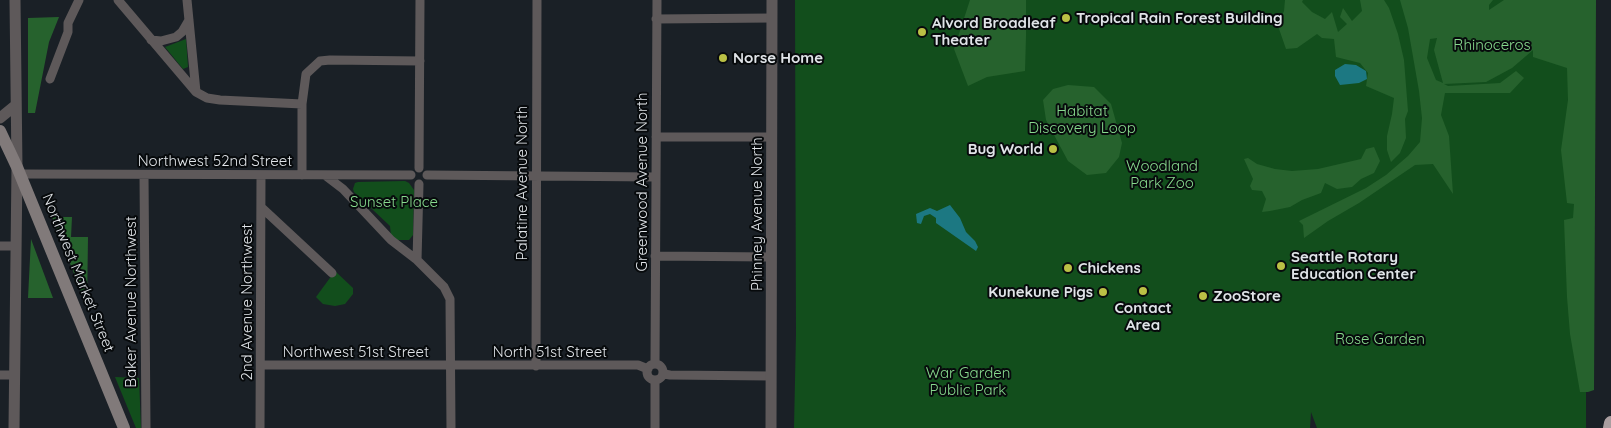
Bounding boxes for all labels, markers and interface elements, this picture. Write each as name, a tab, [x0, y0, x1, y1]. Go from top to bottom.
place label: Tropical Rain Forest Building	[1076, 9, 1283, 27]
marker: Tropical Rain Forest Building	[1060, 12, 1072, 24]
place label: Alvord Broadleaf Theater	[932, 14, 1056, 49]
marker: Alvord Broadleaf Theater	[916, 26, 928, 38]
park label: Rhinoceros	[1453, 36, 1531, 54]
place label: Norse Home	[733, 49, 823, 67]
marker: Norse Home	[717, 52, 729, 64]
street label: Greenwood Avenue North	[633, 93, 651, 271]
park label: Habitat Discovery Loop	[1028, 102, 1136, 137]
street label: Palatine Avenue North	[513, 106, 531, 260]
street label: Phinney Avenue North	[748, 137, 766, 291]
place label: Bug World	[968, 140, 1043, 158]
marker: Bug World	[1047, 143, 1059, 155]
street label: Northwest 52nd Street	[138, 152, 292, 170]
park label: Woodland Park Zoo	[1126, 157, 1198, 192]
street label: Northwest Market Street	[38, 191, 118, 355]
park label: Sunset Place	[350, 193, 438, 211]
street label: Baker Avenue Northwest	[122, 216, 140, 388]
street label: 2nd Avenue Northwest	[238, 224, 256, 380]
place label: Seattle Rotary Education Center	[1291, 248, 1416, 283]
place label: Chickens	[1078, 259, 1141, 277]
marker: Seattle Rotary Education Center	[1275, 260, 1287, 272]
marker: Chickens	[1062, 262, 1074, 274]
place label: Kunekune Pigs	[988, 283, 1093, 301]
marker: Contact Area	[1137, 285, 1149, 297]
marker: Kunekune Pigs	[1097, 286, 1109, 298]
place label: ZooStore	[1213, 287, 1281, 305]
marker: ZooStore	[1197, 290, 1209, 302]
place label: Contact Area	[1114, 299, 1172, 334]
park label: Rose Garden	[1335, 330, 1425, 348]
street label: Northwest 51st Street	[283, 343, 429, 361]
street label: North 51st Street	[493, 343, 607, 361]
park label: War Garden Public Park	[926, 364, 1010, 399]

